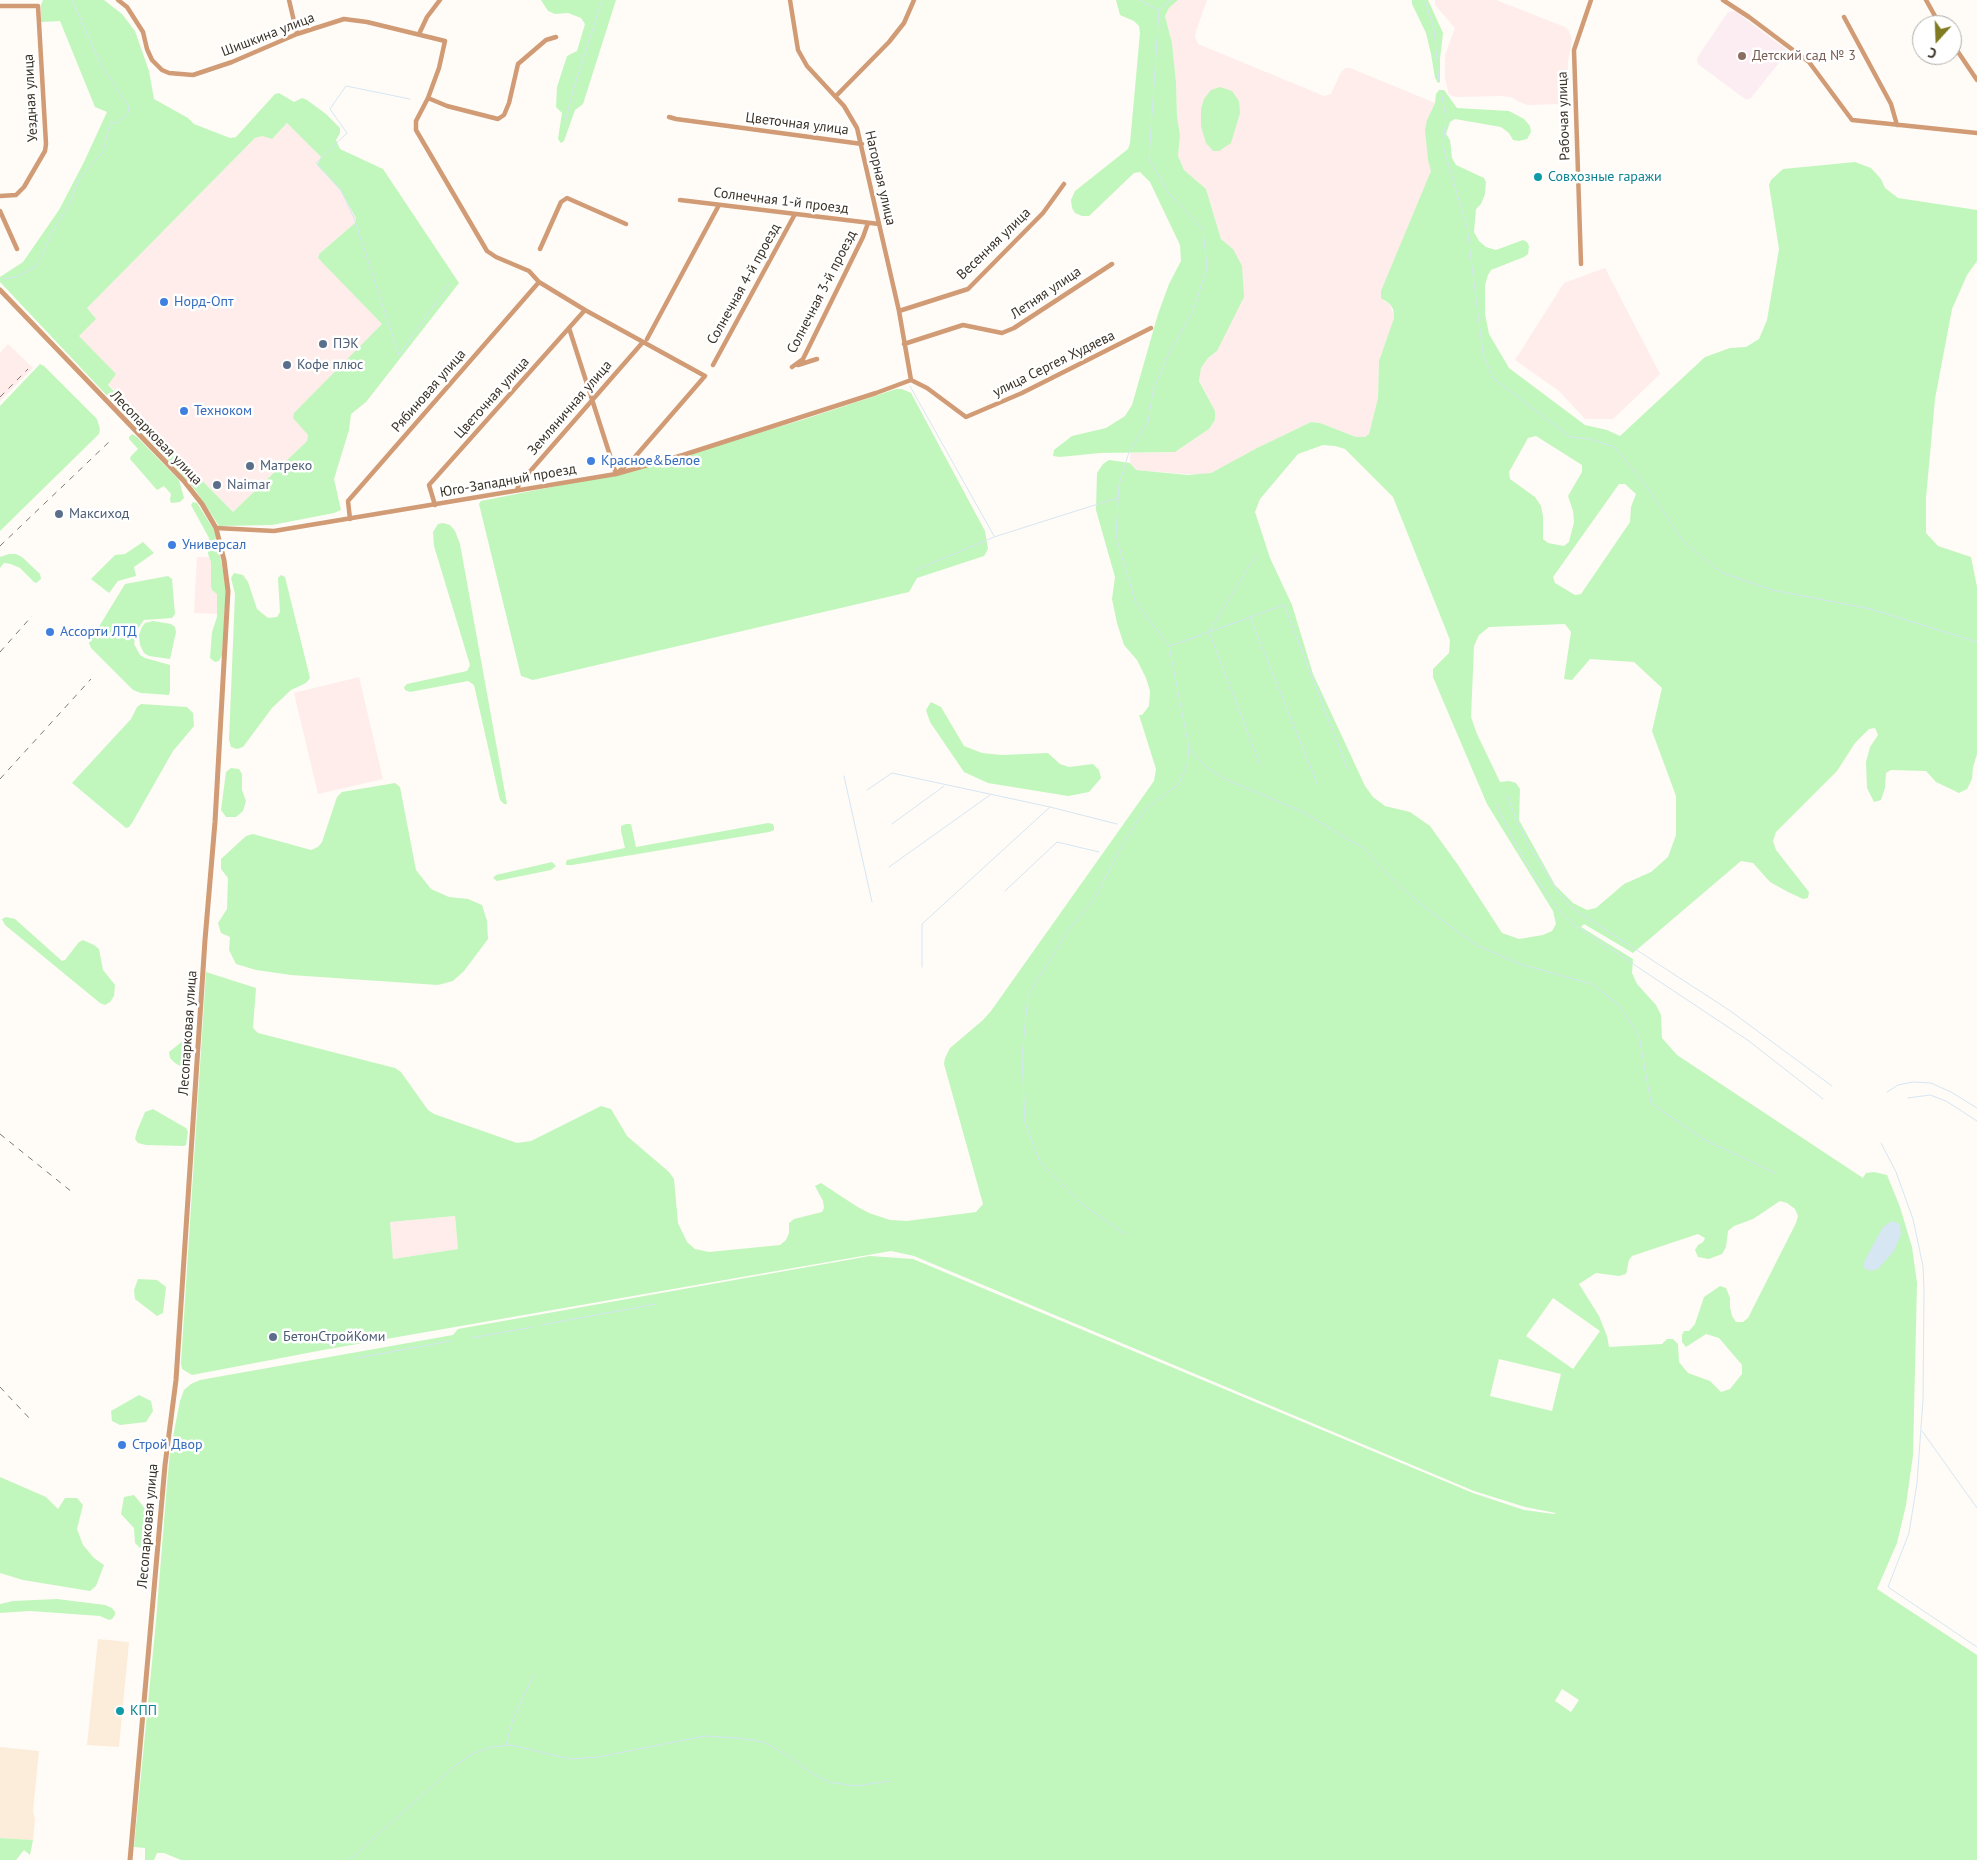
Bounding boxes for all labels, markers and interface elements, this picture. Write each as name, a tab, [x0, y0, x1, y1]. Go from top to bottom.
street label: Шишкина улица	[219, 10, 317, 60]
north arrow	[1912, 15, 1962, 65]
text: С	[1925, 43, 1939, 63]
place label: Детский сад № 3	[1752, 48, 1856, 64]
marker: Детский сад № 3	[1736, 50, 1748, 62]
street label: Уездная улица	[20, 54, 42, 142]
street label: Рабочая улица	[1554, 71, 1574, 161]
street label: Цветочная улица	[744, 109, 850, 139]
street label: Нагорная улица	[861, 129, 899, 227]
place label: Совхозные гаражи	[1548, 169, 1662, 185]
marker: Совхозные гаражи	[1532, 171, 1544, 183]
street label: Солнечная 1-й проезд	[713, 184, 849, 218]
street label: Весенняя улица	[954, 205, 1034, 283]
street label: Солнечная 4-й проезд	[704, 221, 784, 347]
street label: Солнечная 3-й проезд	[784, 228, 860, 356]
street label: Летняя улица	[1007, 263, 1085, 323]
place label: Норд-Опт	[174, 294, 234, 310]
marker: Норд-Опт	[158, 296, 170, 308]
street label: улица Сергея Худяева	[990, 327, 1118, 401]
place label: ПЭК	[333, 336, 359, 352]
marker: ПЭК	[317, 338, 329, 350]
street label: Рябиновая улица	[388, 346, 470, 436]
street label: Цветочная улица	[451, 354, 533, 442]
place label: Кофе плюс	[297, 357, 363, 373]
street label: Земляничная улица	[524, 357, 616, 459]
marker: Кофе плюс	[281, 359, 293, 371]
street label: Лесопарковая улица	[106, 387, 206, 489]
place label: Техноком	[194, 403, 252, 419]
marker: Техноком	[178, 405, 190, 417]
place label: Красное&Белое	[601, 453, 700, 469]
marker: Красное&Белое	[585, 455, 597, 467]
place label: Матреко	[260, 458, 312, 474]
marker: Матреко	[244, 460, 256, 472]
street label: Юго-Западный проезд	[439, 461, 577, 501]
place label: Naimar	[227, 477, 270, 493]
marker: Naimar	[211, 479, 223, 491]
place label: Максиход	[69, 506, 129, 522]
marker: Максиход	[53, 508, 65, 520]
place label: Универсал	[182, 537, 246, 553]
marker: Универсал	[166, 539, 178, 551]
place label: Ассорти ЛТД	[60, 624, 137, 640]
marker: Ассорти ЛТД	[44, 626, 56, 638]
street label: Лесопарковая улица	[175, 970, 201, 1096]
place label: БетонСтройКоми	[283, 1329, 385, 1345]
marker: БетонСтройКоми	[267, 1331, 279, 1343]
place label: Строй Двор	[132, 1437, 203, 1453]
marker: Строй Двор	[116, 1439, 128, 1451]
street label: Лесопарковая улица	[134, 1463, 162, 1589]
place label: КПП	[130, 1703, 157, 1719]
marker: КПП	[114, 1705, 126, 1717]

